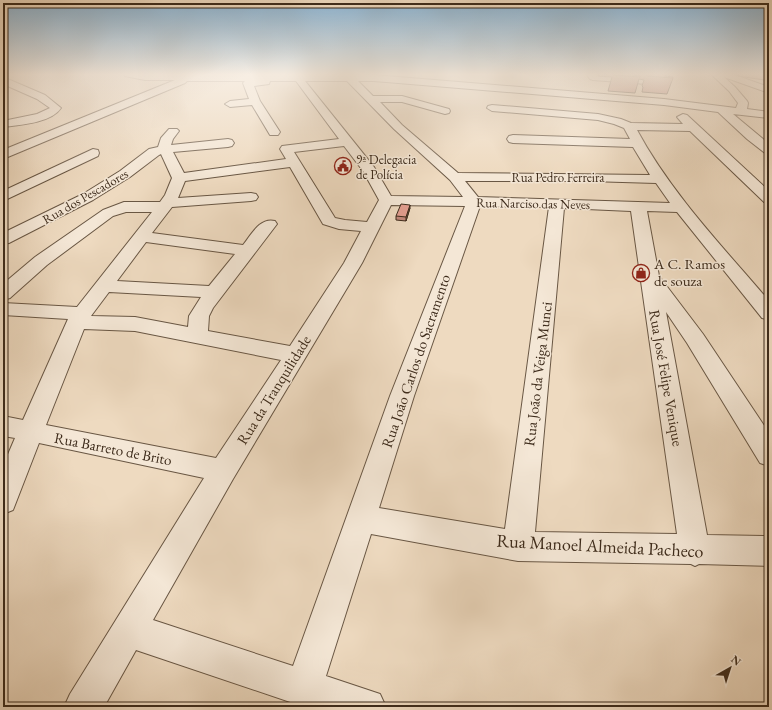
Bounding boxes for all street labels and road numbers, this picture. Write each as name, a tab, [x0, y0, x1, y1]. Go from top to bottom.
street label: Rua dos Pescadores	[39, 165, 131, 228]
street label: Rua Pedro Ferreira	[511, 169, 605, 186]
street label: Rua Narciso das Neves	[476, 194, 590, 213]
street label: Rua João Carlos do Sacramento	[377, 272, 454, 450]
street label: Rua João da Veiga Munci	[519, 300, 556, 447]
street label: Rua José Felipe Venique	[645, 308, 688, 448]
street label: Rua da Tranquilidade	[232, 331, 315, 448]
street label: Rua Barreto de Brito	[53, 428, 174, 469]
street label: Rua Manoel Almeida Pacheco	[496, 529, 704, 562]

